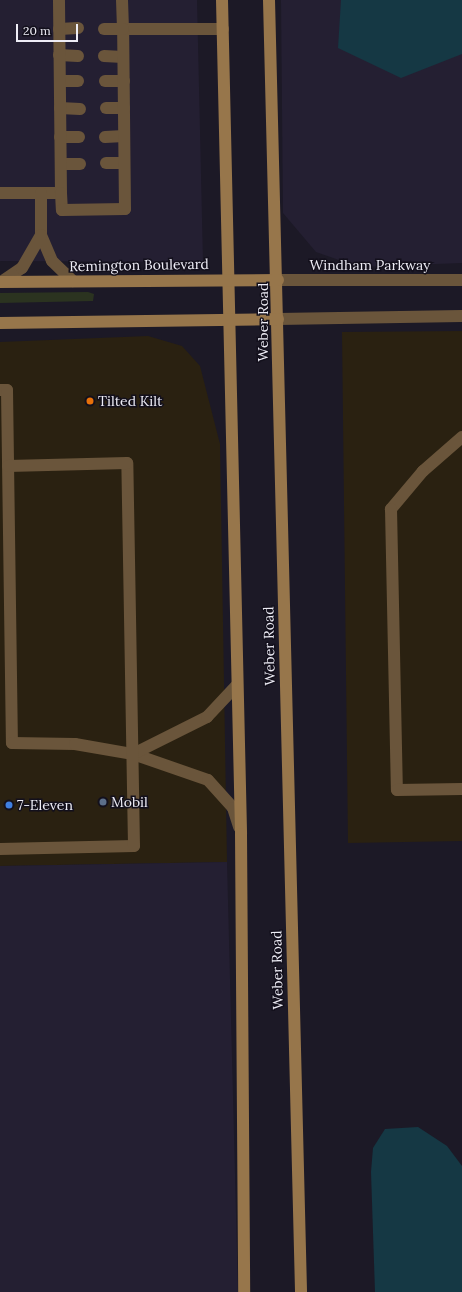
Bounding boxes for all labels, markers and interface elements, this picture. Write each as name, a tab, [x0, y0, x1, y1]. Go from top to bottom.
scale bar	[18, 16, 80, 42]
text: 20 m	[23, 23, 51, 38]
street label: Remington Boulevard	[69, 255, 209, 275]
street label: Windham Parkway	[310, 257, 430, 273]
street label: Weber Road	[255, 283, 271, 361]
place label: Tilted Kilt	[98, 393, 162, 409]
marker: Tilted Kilt	[85, 396, 95, 406]
street label: Weber Road	[260, 606, 278, 686]
place label: Mobil	[111, 794, 148, 810]
place label: 7-Eleven	[17, 797, 73, 813]
marker: Mobil	[98, 797, 108, 807]
marker: 7-Eleven	[4, 800, 14, 810]
street label: Weber Road	[268, 930, 286, 1010]

